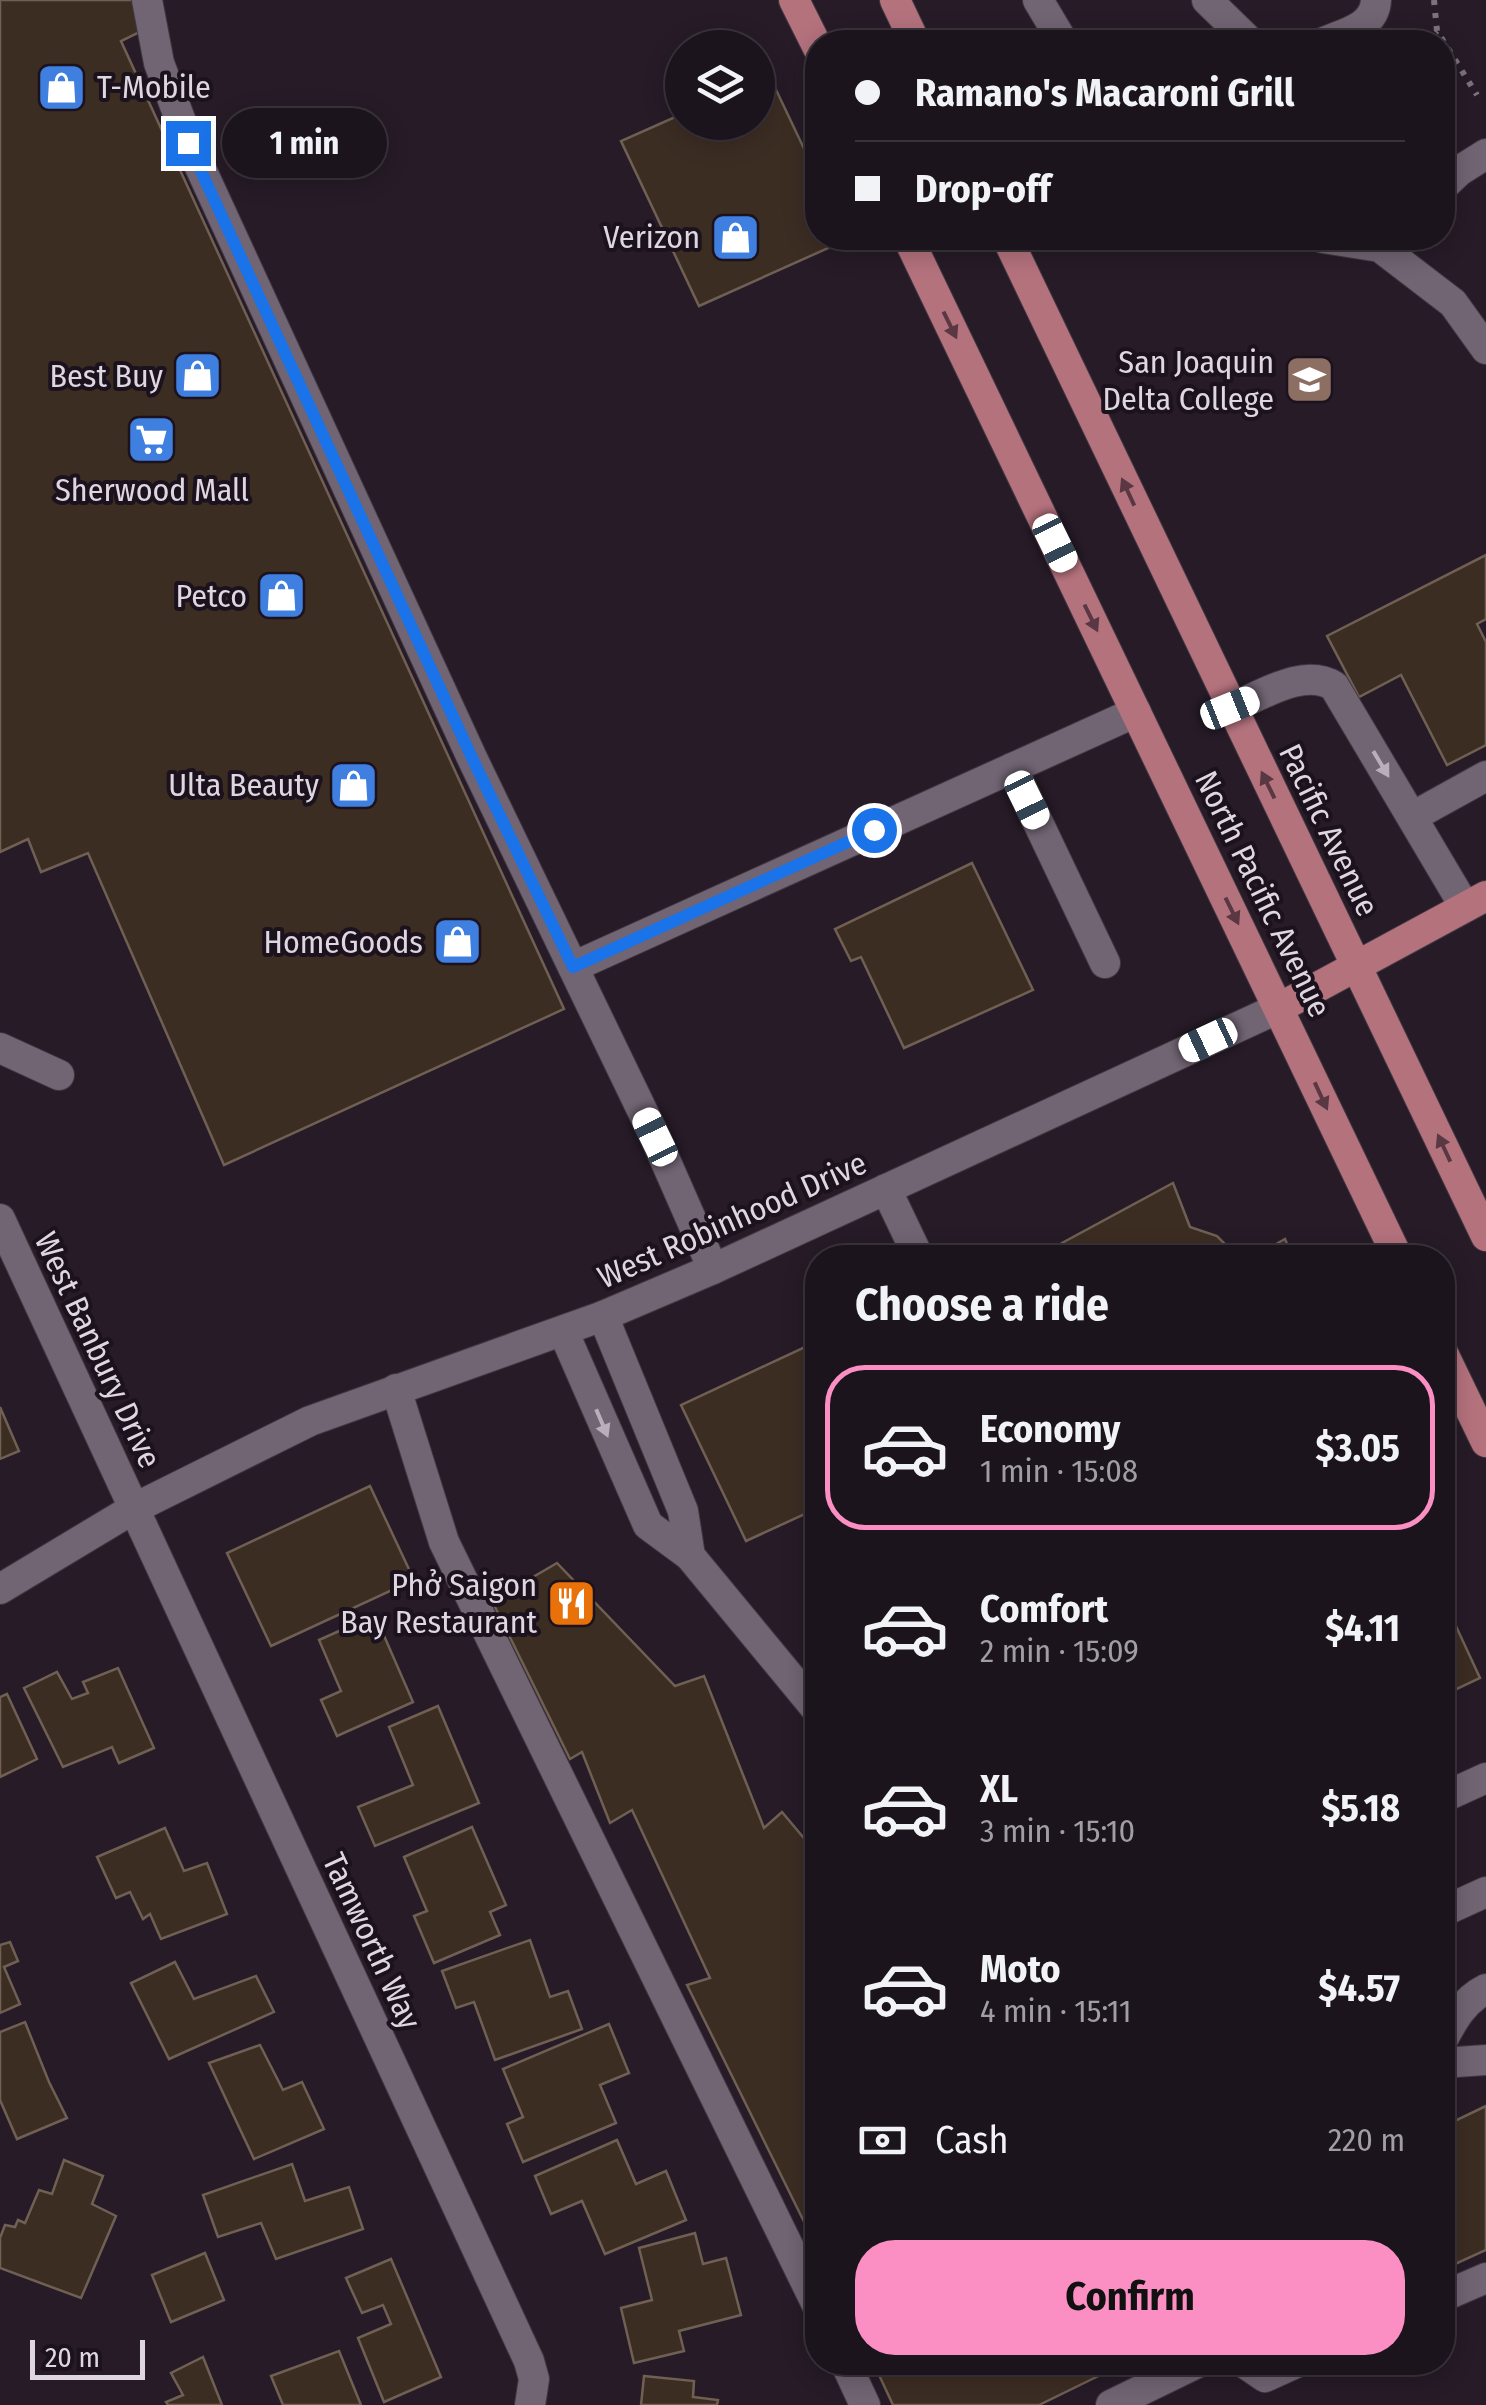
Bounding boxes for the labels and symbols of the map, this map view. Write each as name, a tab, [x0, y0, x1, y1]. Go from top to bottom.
shop icon: T-Mobile	[36, 61, 88, 113]
place label: T-Mobile	[97, 68, 211, 106]
callout: 1 min	[223, 108, 388, 178]
route end	[166, 121, 211, 166]
shop icon: Verizon	[709, 211, 761, 263]
place label: Verizon	[603, 218, 700, 256]
one-way arrow	[942, 311, 959, 340]
place label: San Joaquin Delta College	[1102, 343, 1274, 418]
shop icon: Best Buy	[172, 350, 224, 402]
school or university icon: San Joaquin Delta College	[1283, 354, 1335, 406]
place label: Best Buy	[50, 357, 164, 395]
supermarket icon: Sherwood Mall	[126, 414, 178, 466]
place label: Sherwood Mall	[55, 471, 249, 509]
one-way arrow	[1119, 477, 1136, 506]
car	[1028, 509, 1082, 577]
shop icon: Petco	[256, 570, 308, 622]
place label: Petco	[176, 577, 247, 615]
one-way arrow	[1082, 604, 1099, 633]
car	[1197, 683, 1263, 733]
street label: Pacific Avenue	[1271, 738, 1387, 922]
one-way arrow	[1371, 750, 1389, 778]
shop icon: Ulta Beauty	[328, 759, 380, 811]
street label: North Pacific Avenue	[1187, 765, 1339, 1023]
place label: Ulta Beauty	[168, 766, 320, 804]
car	[1000, 766, 1054, 834]
one-way arrow	[1260, 771, 1277, 800]
route start	[852, 808, 897, 853]
one-way arrow	[1224, 897, 1241, 926]
shop icon: HomeGoods	[432, 916, 484, 968]
place label: HomeGoods	[264, 923, 423, 961]
car	[1174, 1014, 1242, 1066]
one-way arrow	[1312, 1082, 1329, 1111]
car	[628, 1103, 682, 1171]
one-way arrow	[1436, 1134, 1453, 1163]
street label: West Robinhood Drive	[592, 1144, 872, 1296]
street label: West Banbury Drive	[27, 1226, 169, 1474]
one-way arrow	[594, 1408, 610, 1437]
place label: Phở Saigon Bay Restaurant	[340, 1566, 538, 1641]
restaurant icon: Phở Saigon Bay Restaurant	[546, 1577, 598, 1629]
street label: Tamworth Way	[315, 1847, 430, 2036]
scale bar	[30, 2335, 145, 2380]

